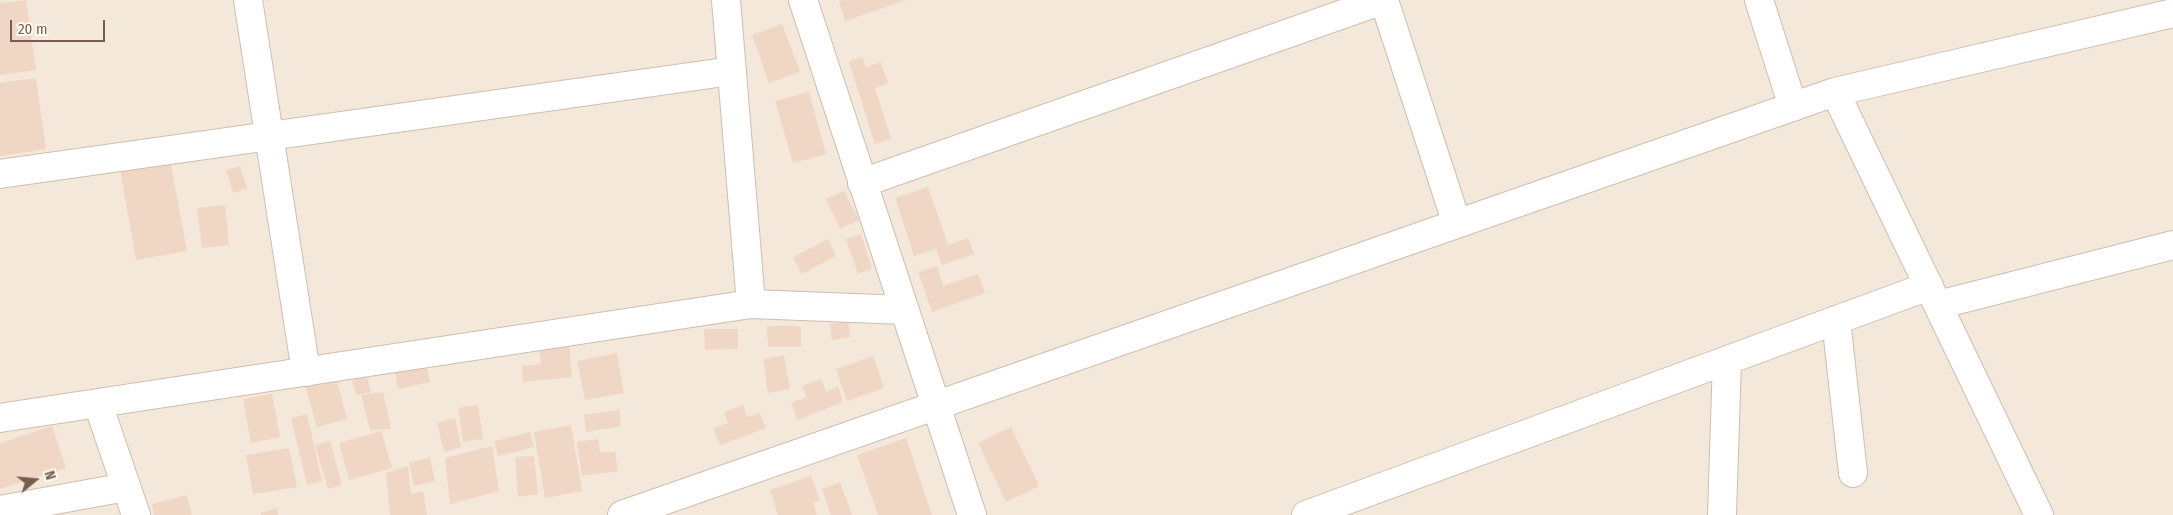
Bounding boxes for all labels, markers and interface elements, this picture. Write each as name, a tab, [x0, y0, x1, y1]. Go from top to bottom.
scale bar	[12, 10, 108, 42]
text: 20 m	[18, 20, 48, 38]
north arrow	[10, 455, 60, 505]
text: N	[40, 469, 59, 482]

